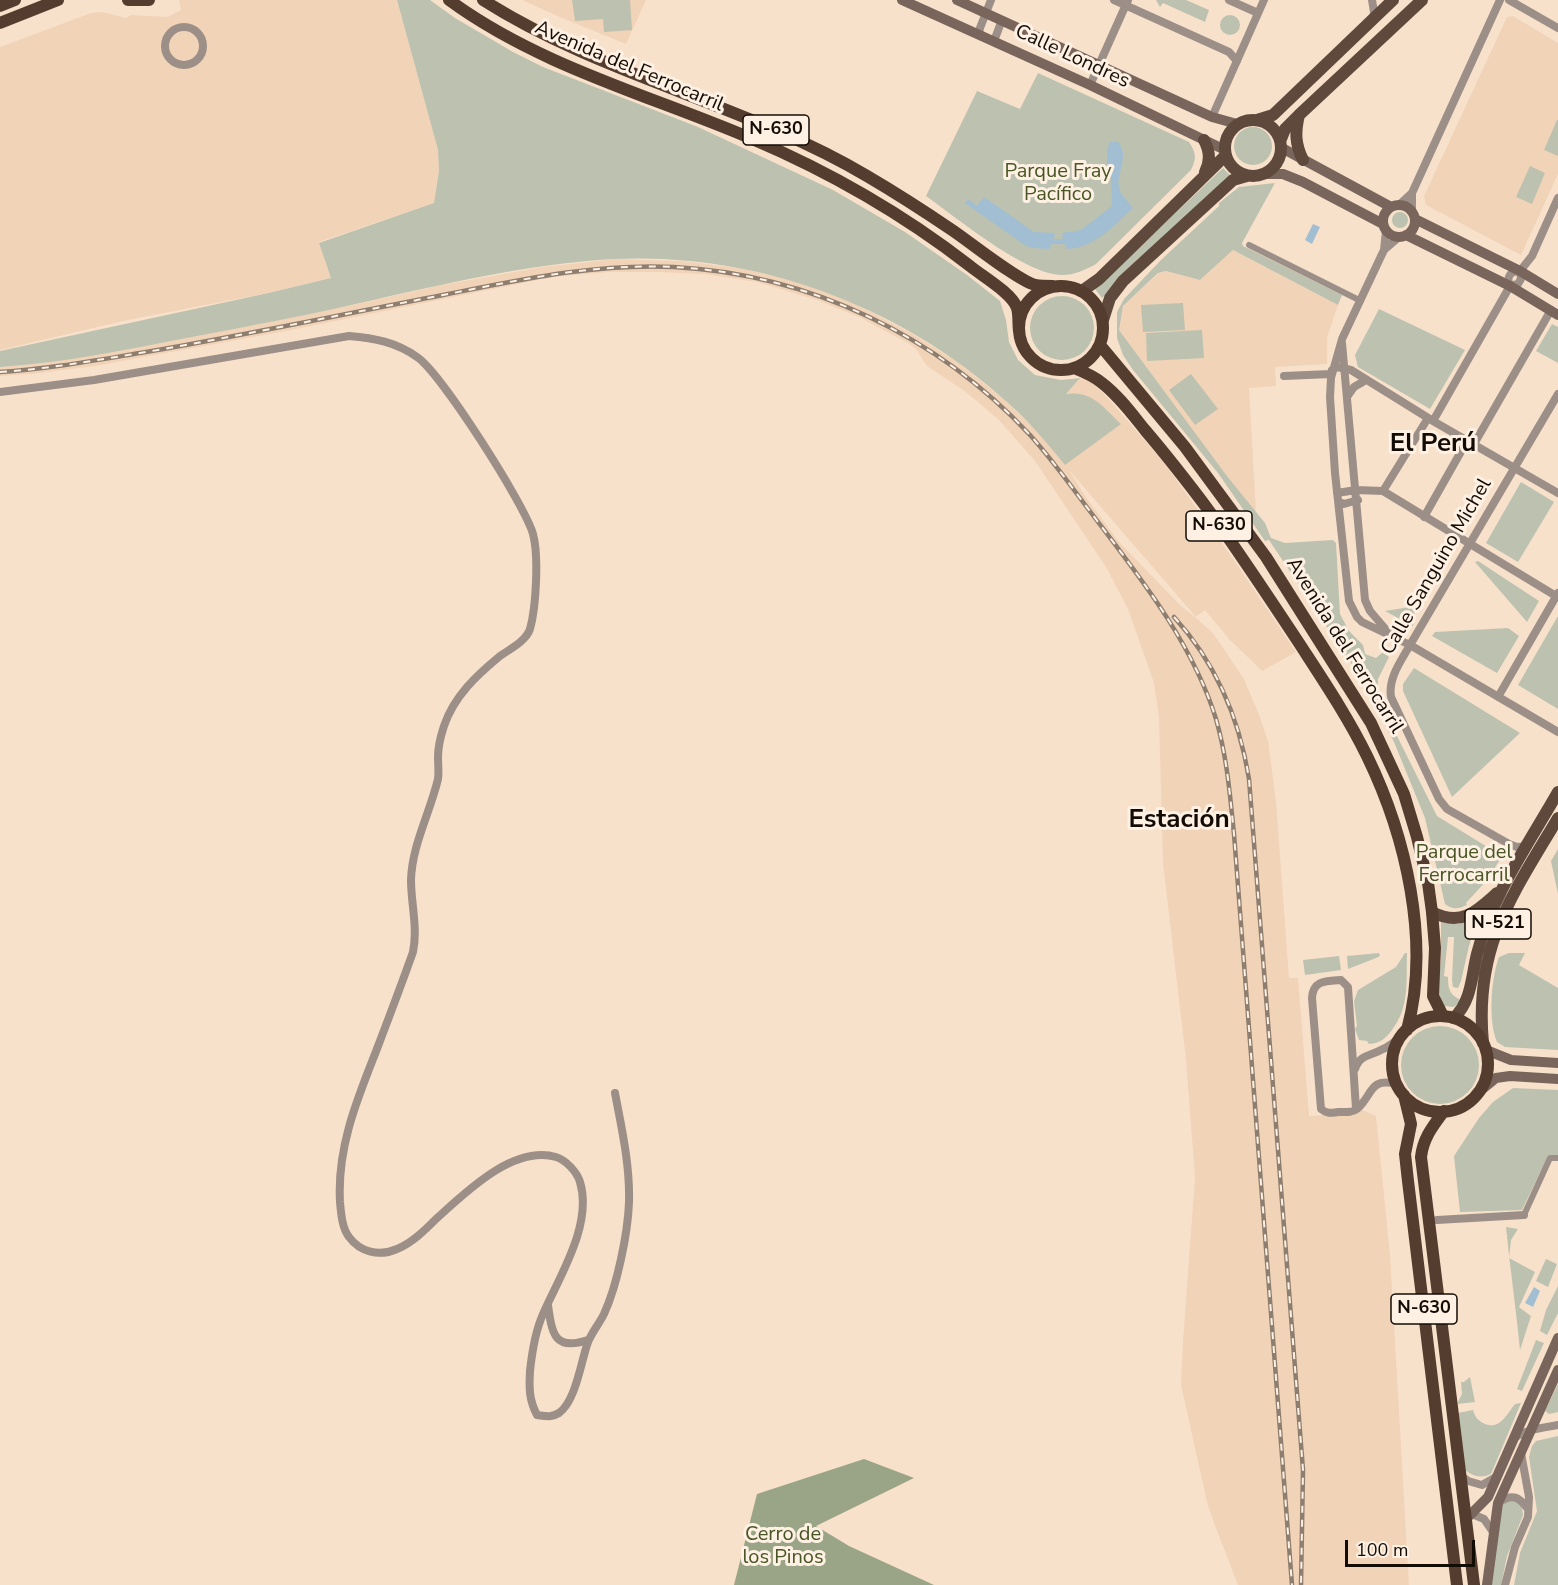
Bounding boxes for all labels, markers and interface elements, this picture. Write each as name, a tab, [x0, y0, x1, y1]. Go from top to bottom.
street label: Avenida del Ferrocarril	[531, 16, 727, 118]
street label: Calle Londres	[1011, 20, 1133, 94]
road number: N-630	[743, 115, 809, 145]
park label: Parque Fray Pacífico	[1004, 160, 1112, 207]
district label: El Perú	[1390, 429, 1476, 461]
street label: Calle Sanguino Michel	[1377, 475, 1497, 659]
road number: N-630	[1186, 511, 1252, 541]
street label: Avenida del Ferrocarril	[1280, 554, 1408, 738]
district label: Estación	[1128, 805, 1230, 837]
park label: Parque del Ferrocarril	[1416, 841, 1512, 888]
road number: N-521	[1465, 909, 1531, 939]
road number: N-630	[1391, 1294, 1457, 1324]
park label: Cerro de los Pinos	[742, 1523, 824, 1570]
scale bar	[1348, 1528, 1478, 1566]
text: 100 m	[1356, 1538, 1408, 1562]

